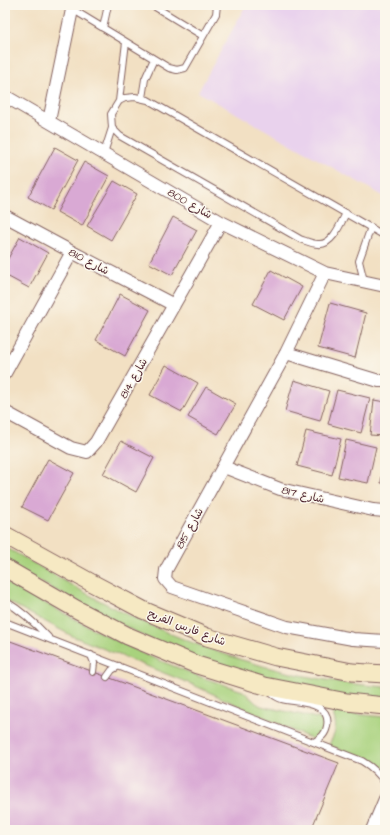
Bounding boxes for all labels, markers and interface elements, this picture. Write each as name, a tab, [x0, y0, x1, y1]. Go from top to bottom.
street label: شارع 800	[164, 185, 215, 223]
street label: شارع 810	[65, 245, 112, 279]
street label: شارع 814	[116, 355, 152, 402]
street label: شارع 817	[280, 482, 326, 508]
street label: شارع 815	[172, 505, 208, 552]
street label: شارع فارس الفريح	[145, 606, 228, 650]

